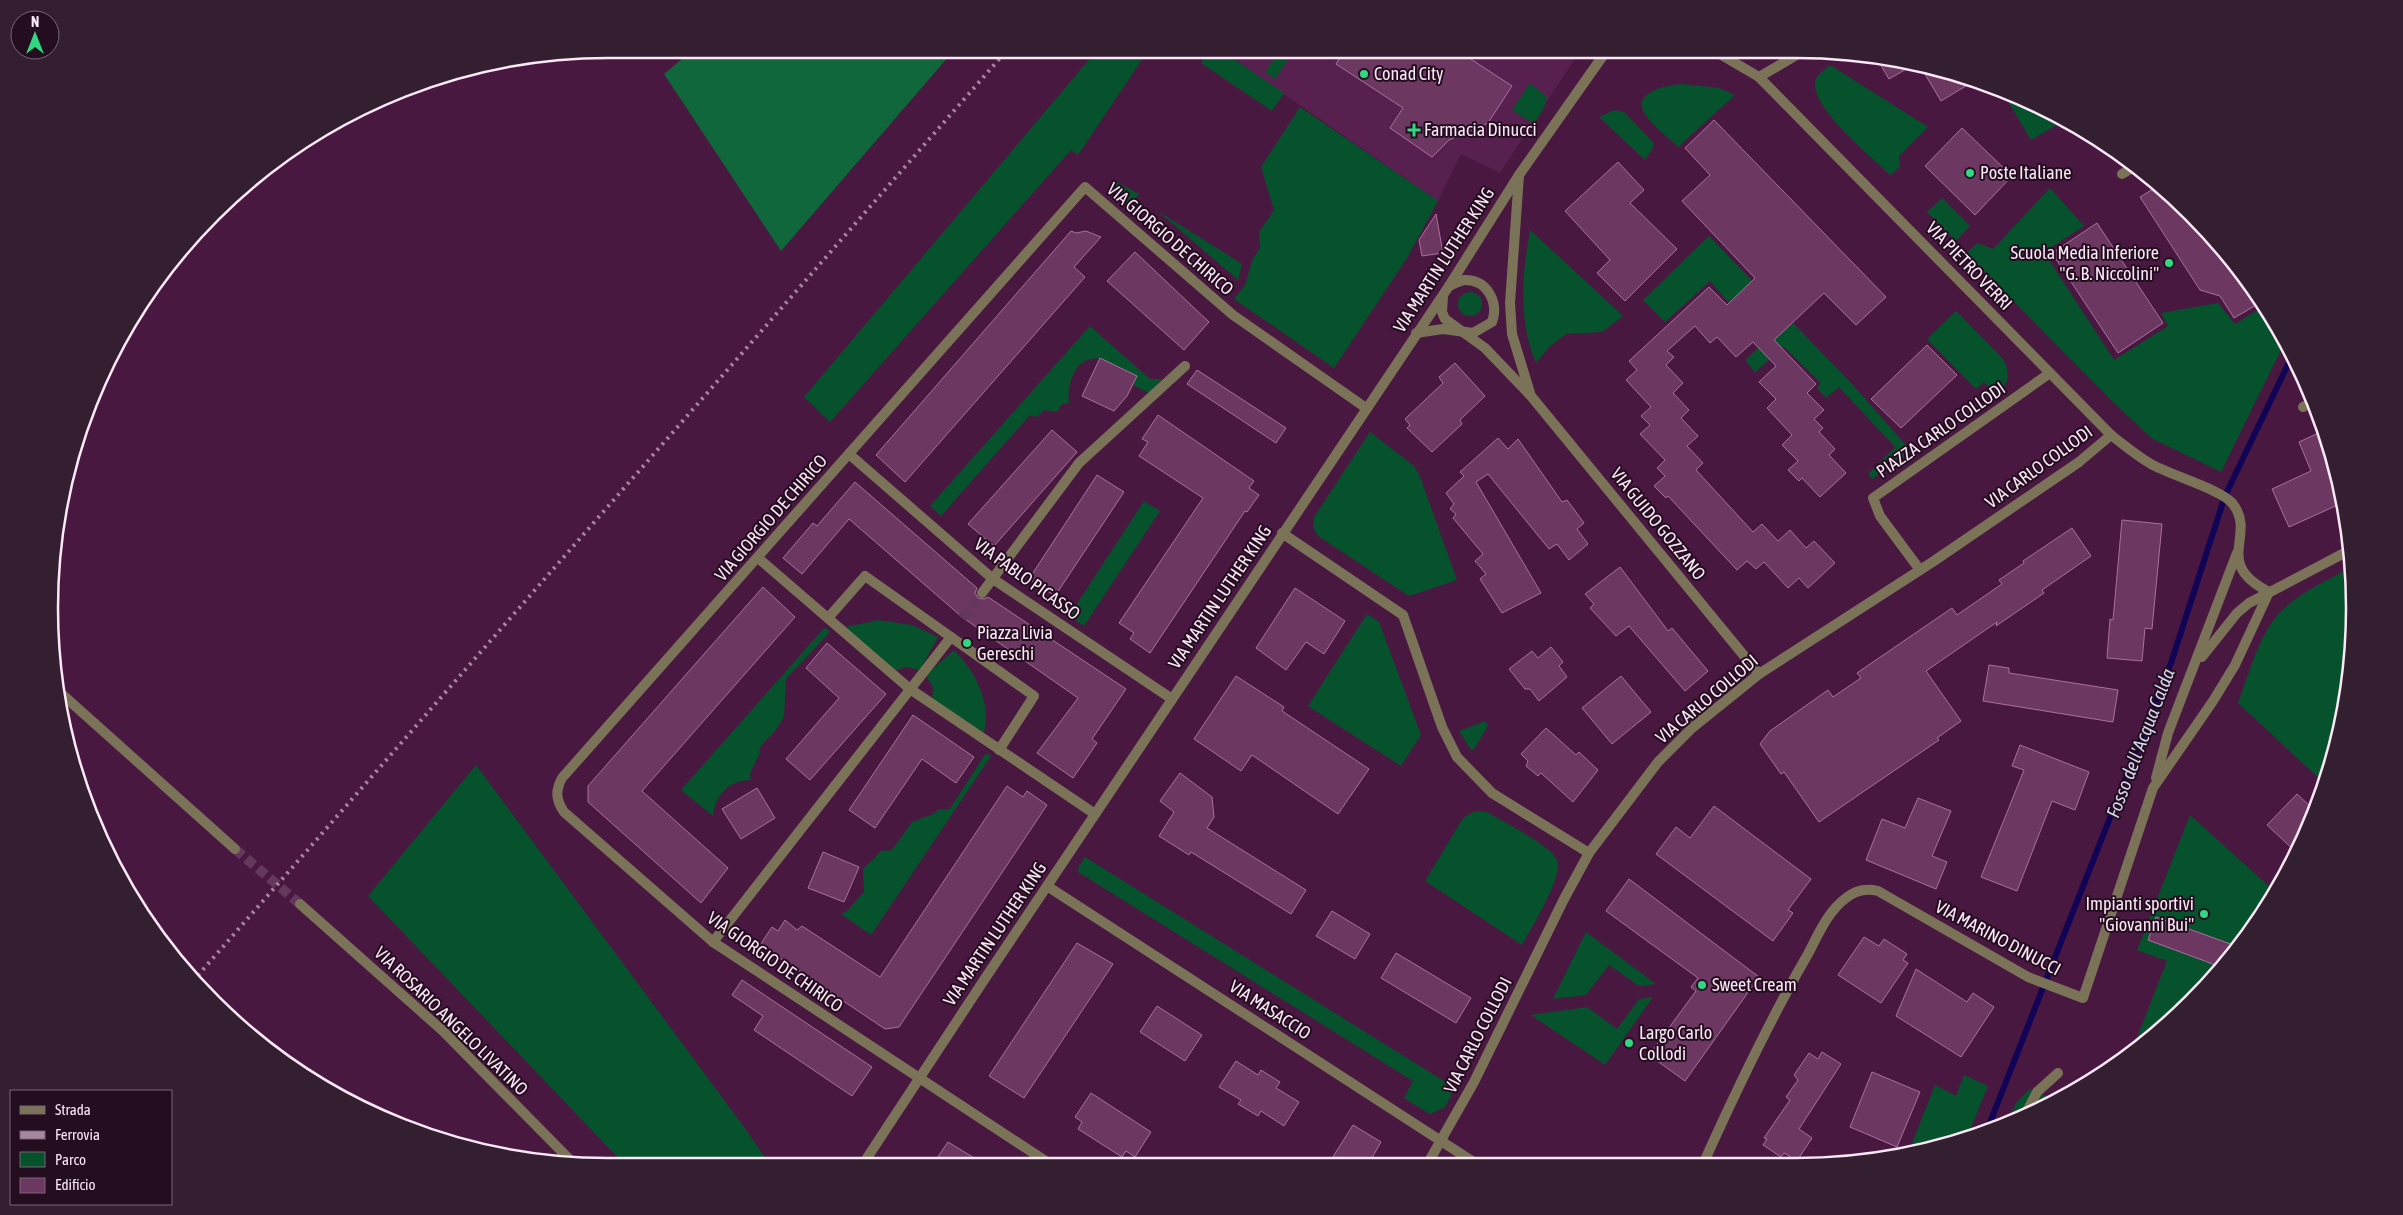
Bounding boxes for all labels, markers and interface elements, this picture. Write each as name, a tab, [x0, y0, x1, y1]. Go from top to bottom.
north arrow	[10, 10, 60, 60]
text: N	[31, 14, 39, 30]
place label: Conad City	[1374, 63, 1444, 84]
marker: Conad City	[1358, 68, 1370, 80]
place label: Farmacia Dinucci	[1424, 119, 1537, 140]
marker: Farmacia Dinucci	[1408, 124, 1420, 136]
place label: Poste Italiane	[1980, 162, 2071, 183]
marker: Poste Italiane	[1964, 167, 1976, 179]
street label: VIA GIORGIO DE CHIRICO	[1103, 178, 1238, 299]
street label: VIA MARTIN LUTHER KING	[1389, 183, 1498, 336]
street label: VIA PIETRO VERRI	[1922, 217, 2017, 314]
place label: Scuola Media Inferiore "G. B. Niccolini"	[2011, 242, 2159, 284]
marker: Scuola Media Inferiore "G. B. Niccolini"	[2163, 257, 2175, 269]
street label: PIAZZA CARLO COLLODI	[1872, 377, 2009, 482]
street label: VIA CARLO COLLODI	[1981, 421, 2096, 512]
street label: VIA GIORGIO DE CHIRICO	[710, 450, 831, 585]
street label: VIA GUIDO GOZZANO	[1607, 463, 1710, 584]
street label: VIA MARTIN LUTHER KING	[1164, 521, 1275, 673]
street label: VIA PABLO PICASSO	[970, 533, 1084, 624]
place label: Piazza Livia Gereschi	[977, 622, 1053, 664]
marker: Piazza Livia Gereschi	[961, 637, 973, 649]
street label: VIA CARLO COLLODI	[1651, 650, 1762, 748]
water label: Fosso dell'Acqua Calda	[2101, 665, 2179, 821]
street label: VIA MARTIN LUTHER KING	[939, 858, 1050, 1010]
place label: Impianti sportivi "Giovanni Bui"	[2086, 893, 2194, 935]
street label: VIA MARINO DINUCCI	[1932, 896, 2065, 979]
street label: VIA GIORGIO DE CHIRICO	[704, 907, 847, 1016]
marker: Impianti sportivi "Giovanni Bui"	[2198, 908, 2210, 920]
street label: VIA ROSARIO ANGELO LIVATINO	[370, 942, 532, 1099]
street label: VIA CARLO COLLODI	[1439, 973, 1516, 1096]
place label: Sweet Cream	[1712, 974, 1797, 995]
street label: VIA MASACCIO	[1226, 975, 1315, 1044]
marker: Sweet Cream	[1696, 979, 1708, 991]
place label: Largo Carlo Collodi	[1639, 1022, 1712, 1064]
marker: Largo Carlo Collodi	[1623, 1037, 1635, 1049]
legend	[10, 1090, 172, 1205]
text: Strada	[55, 1101, 91, 1118]
text: Ferrovia	[55, 1126, 100, 1143]
text: Parco	[55, 1151, 86, 1168]
text: Edificio	[55, 1176, 96, 1193]

